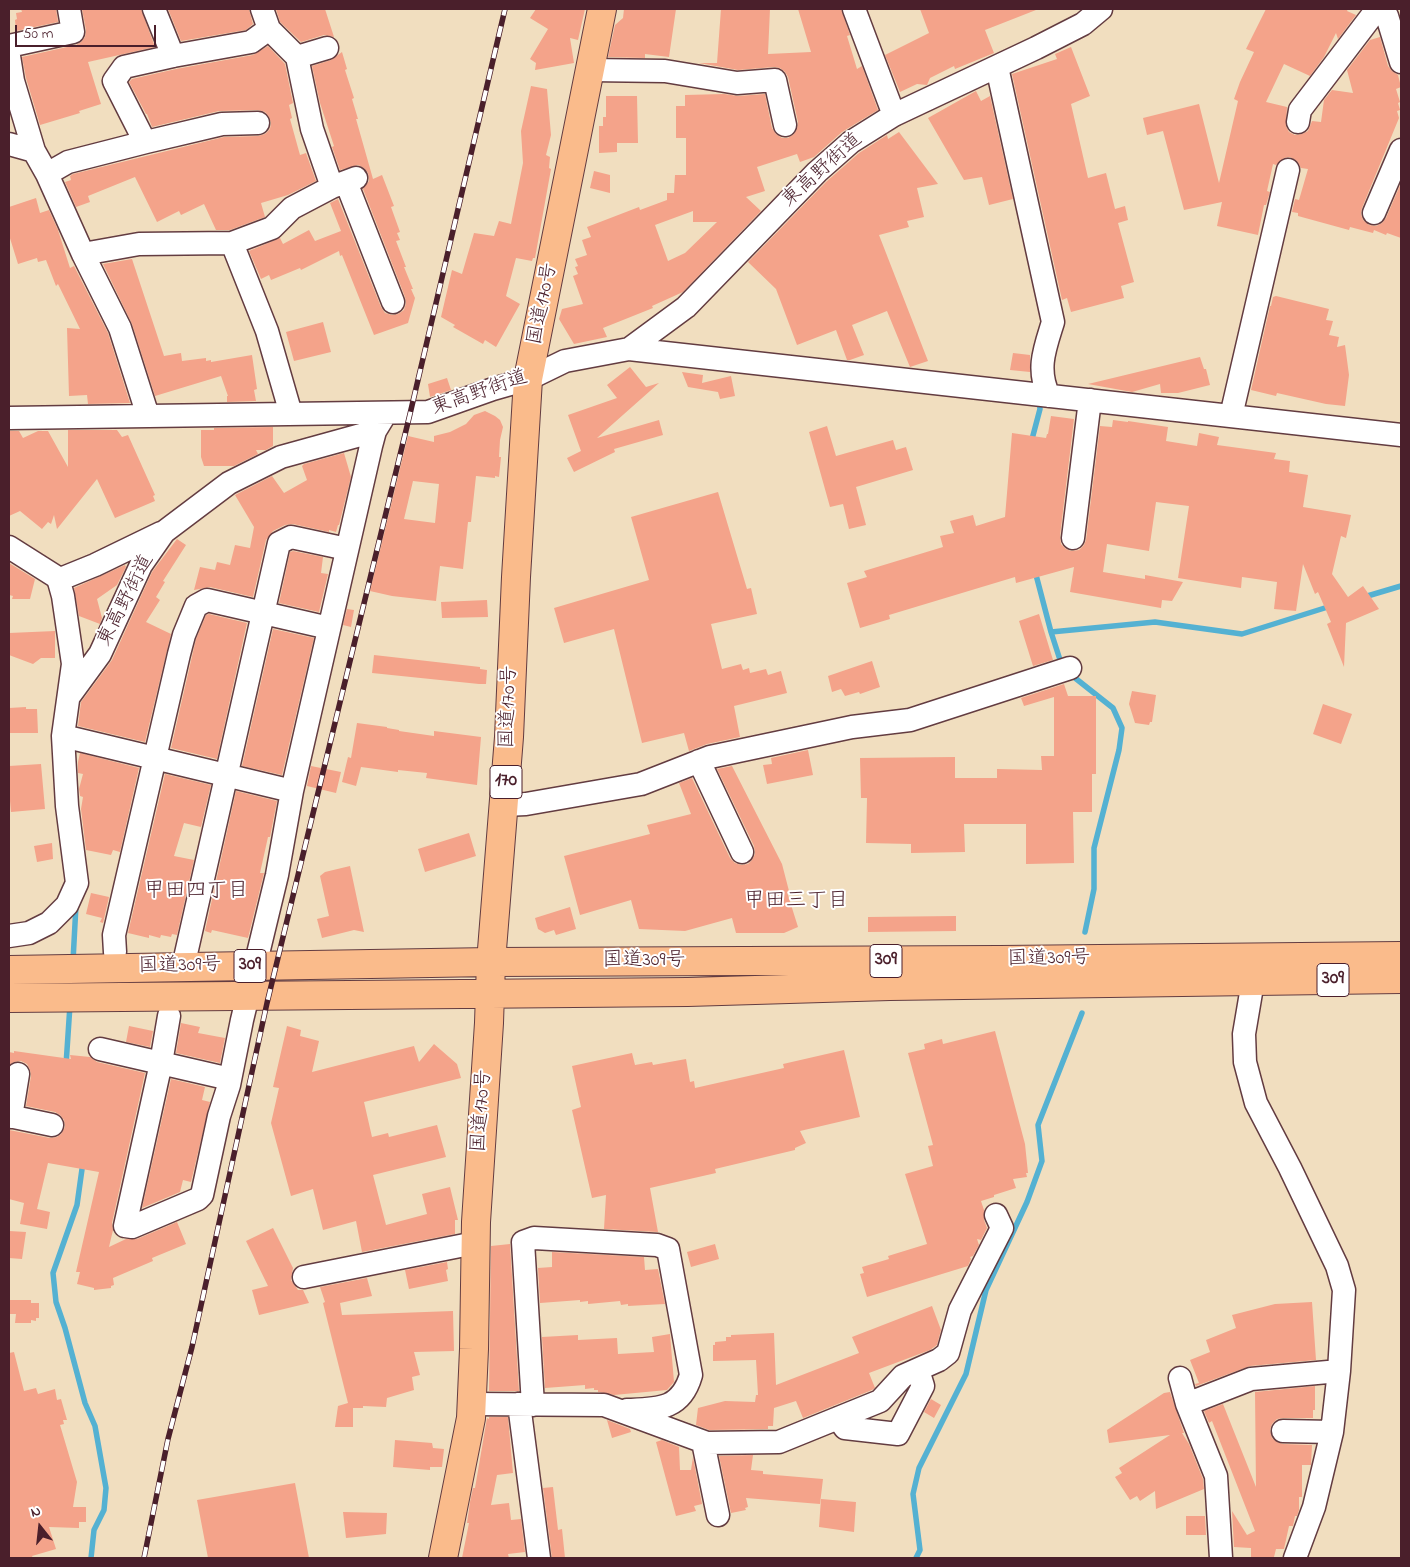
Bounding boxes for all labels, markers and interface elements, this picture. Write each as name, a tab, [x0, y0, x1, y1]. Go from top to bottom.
scale bar	[18, 15, 159, 47]
text: 50 m	[23, 23, 53, 45]
street label: 東高野街道	[778, 129, 868, 213]
street label: 国道170号	[524, 261, 564, 347]
street label: 東高野街道	[429, 366, 531, 422]
street label: 東高野街道	[94, 551, 160, 651]
street label: 国道170号	[497, 665, 523, 749]
road number: 170	[490, 766, 522, 799]
district label: 甲田四丁目	[144, 880, 248, 906]
district label: 甲田三丁目	[744, 890, 848, 916]
road number: 309	[870, 944, 902, 978]
street label: 国道309号	[1007, 947, 1091, 973]
road number: 309	[234, 949, 266, 982]
street label: 国道309号	[603, 950, 685, 974]
street label: 国道309号	[138, 954, 222, 980]
road number: 309	[1317, 964, 1349, 996]
street label: 国道170号	[468, 1069, 498, 1153]
text: N	[28, 1501, 43, 1523]
north arrow	[15, 1502, 65, 1552]

